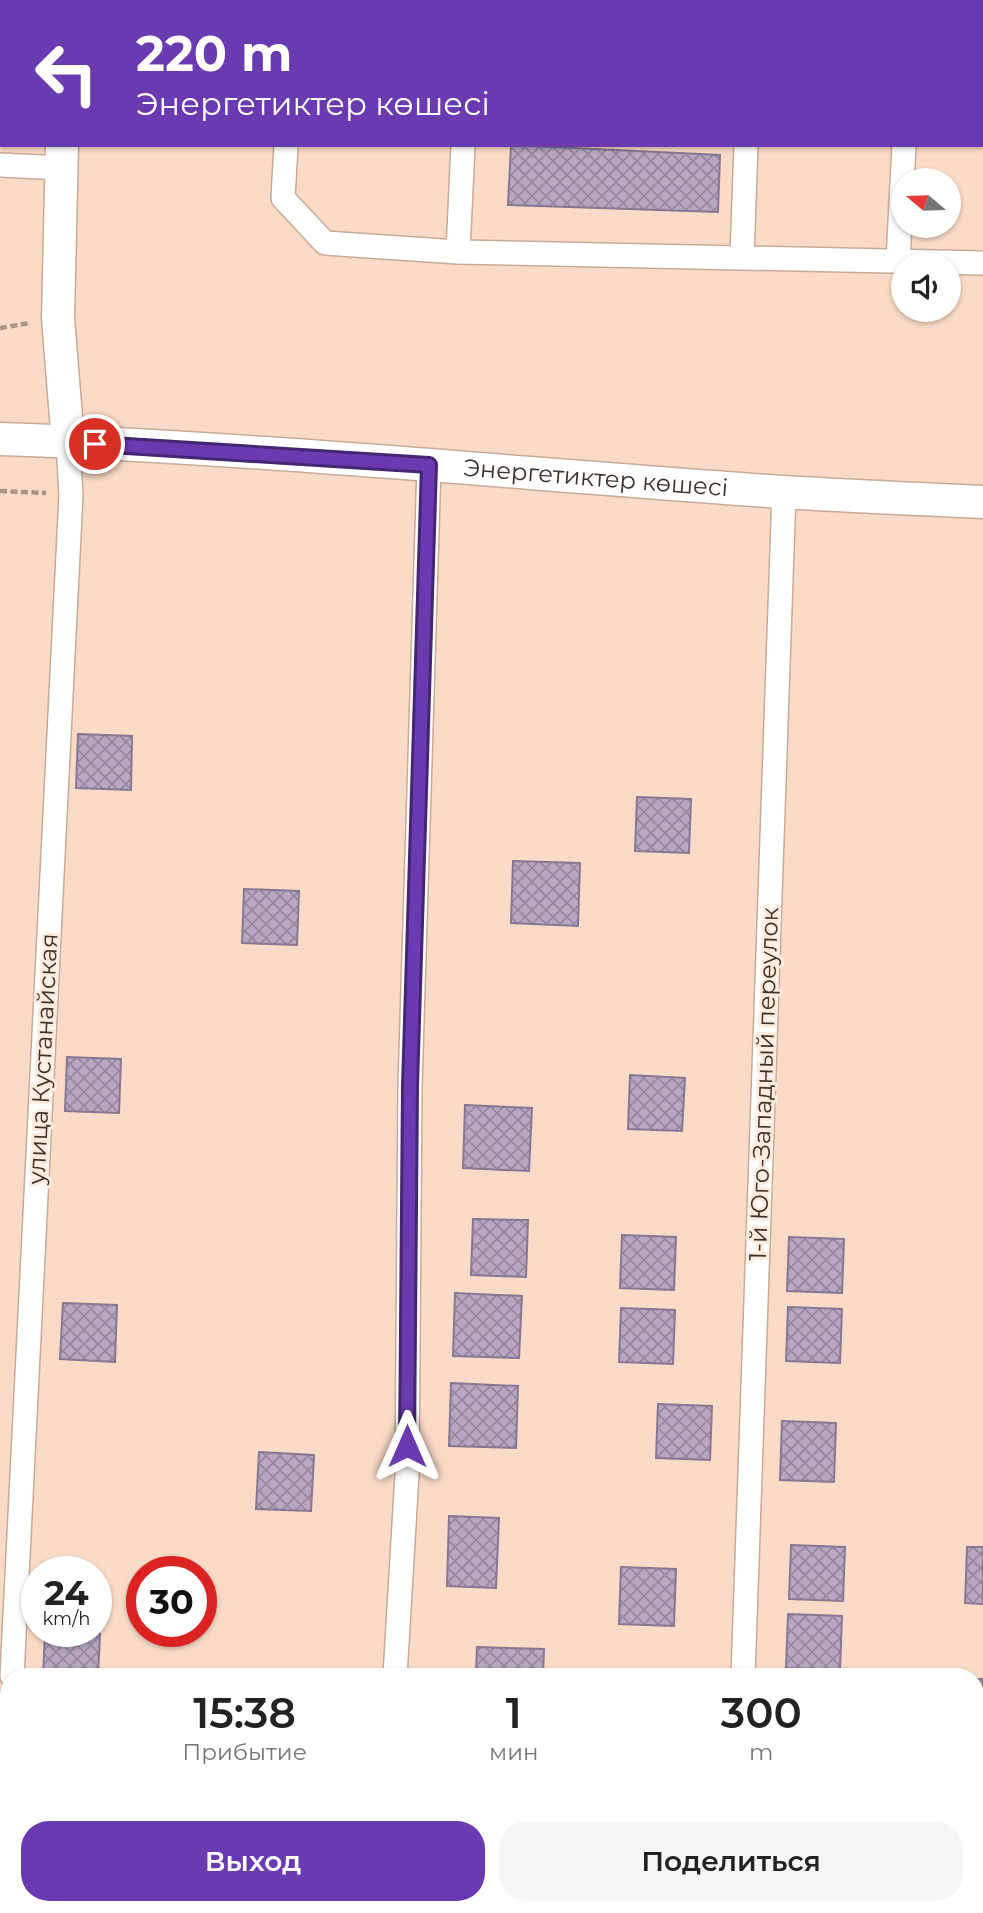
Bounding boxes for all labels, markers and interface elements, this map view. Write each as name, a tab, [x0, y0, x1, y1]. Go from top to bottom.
text: 220 m	[136, 24, 292, 83]
icon: left	[21, 28, 112, 119]
text: Энергетиктер көшесі	[136, 84, 490, 123]
north arrow	[891, 168, 961, 238]
map controls	[891, 168, 961, 322]
button: sound	[891, 252, 961, 322]
pin	[65, 414, 125, 474]
icon: arrive	[76, 425, 114, 463]
street label: Энергетиктер көшесі	[462, 453, 729, 502]
street label: 1-й Юго-Западный переулок	[743, 907, 784, 1261]
street label: улица Кустанайская	[21, 933, 64, 1186]
position arrow	[370, 1409, 444, 1483]
speed limit sign: 30	[126, 1556, 217, 1647]
text: 24	[44, 1571, 89, 1614]
text: km/h	[42, 1608, 91, 1630]
text: 15:38	[193, 1687, 296, 1739]
text: 1	[506, 1687, 522, 1739]
text: 300	[721, 1687, 802, 1739]
text: Прибытие	[182, 1738, 307, 1766]
text: мин	[489, 1738, 539, 1766]
text: m	[749, 1738, 774, 1766]
button: Выход	[21, 1821, 485, 1901]
button: Поделиться	[499, 1821, 963, 1901]

